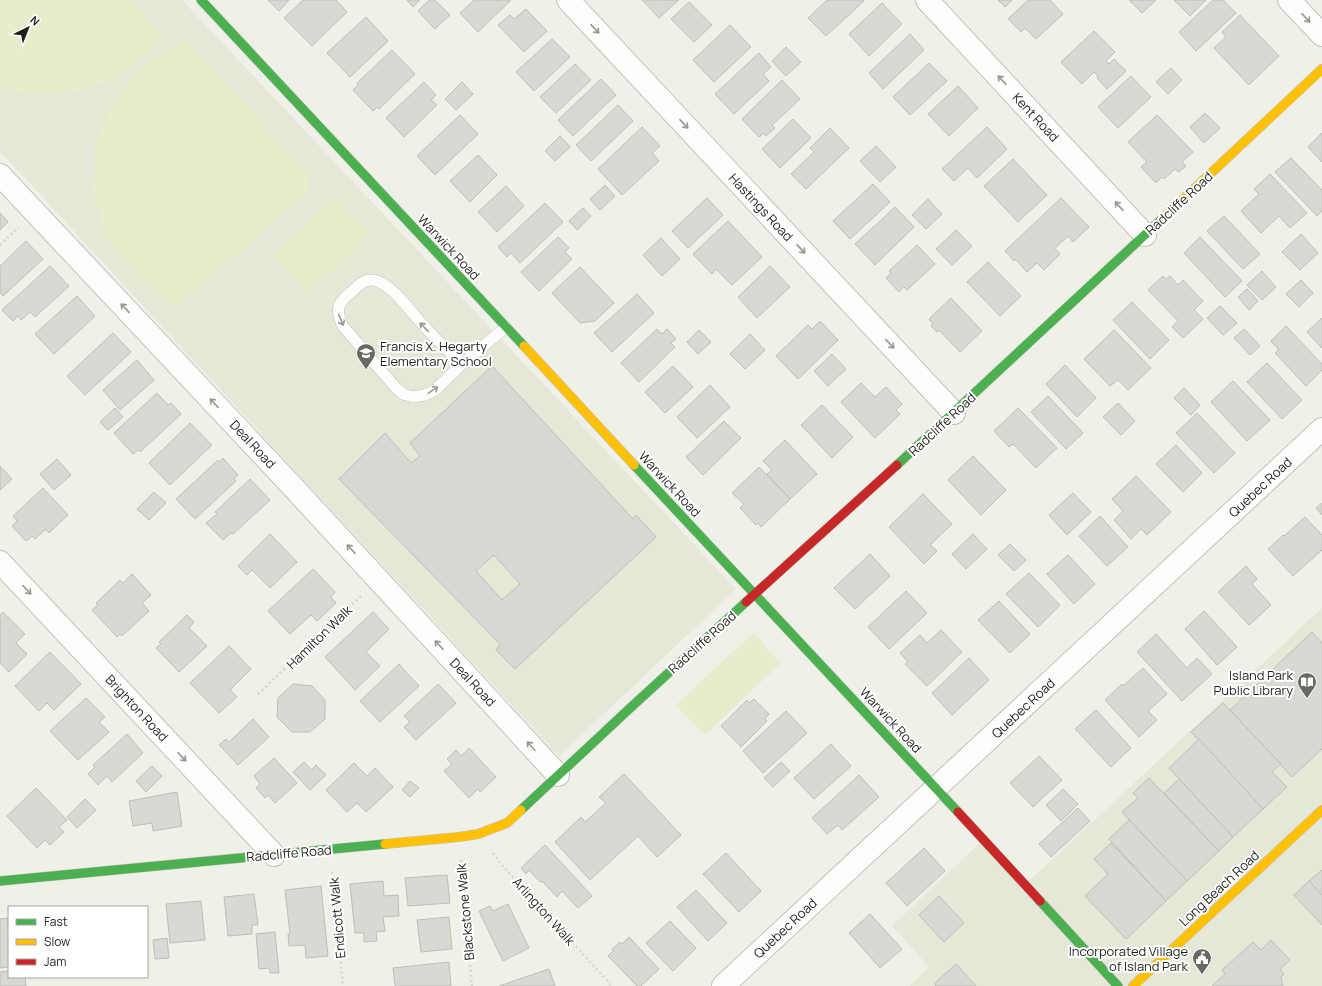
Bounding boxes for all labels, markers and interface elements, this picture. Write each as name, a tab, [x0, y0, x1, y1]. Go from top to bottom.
north arrow	[8, 8, 48, 48]
text: N	[27, 12, 43, 29]
one-way arrow	[1301, 13, 1310, 23]
one-way arrow	[590, 23, 599, 33]
one-way arrow	[997, 75, 1006, 86]
street label: Kent Road	[1009, 89, 1063, 145]
one-way arrow	[679, 118, 688, 129]
street label: Radcliffe Road	[1142, 167, 1216, 239]
street label: Hastings Road	[725, 169, 797, 245]
one-way arrow	[1115, 202, 1124, 212]
street label: Warwick Road	[414, 210, 484, 284]
one-way arrow	[796, 244, 806, 254]
one-way arrow	[120, 303, 130, 313]
one-way arrow	[337, 313, 345, 325]
one-way arrow	[420, 322, 429, 332]
place label: Francis X. Hegarty Elementary School	[380, 337, 492, 370]
one-way arrow	[885, 339, 895, 349]
school or university icon: Francis X. Hegarty Elementary School	[355, 342, 377, 370]
one-way arrow	[428, 386, 439, 394]
street label: Radcliffe Road	[905, 388, 979, 460]
one-way arrow	[209, 398, 219, 408]
street label: Deal Road	[226, 416, 280, 472]
street label: Warwick Road	[635, 447, 705, 521]
street label: Quebec Road	[1224, 453, 1296, 521]
one-way arrow	[346, 544, 355, 554]
one-way arrow	[22, 585, 31, 595]
street label: Hamilton Walk	[282, 601, 356, 673]
street label: Radcliffe Road	[664, 607, 740, 677]
one-way arrow	[434, 640, 443, 650]
street label: Deal Road	[446, 654, 500, 710]
place label: Island Park Public Library	[1213, 666, 1294, 699]
street label: Brighton Road	[101, 671, 173, 745]
library icon: Island Park Public Library	[1296, 671, 1318, 699]
street label: Quebec Road	[987, 674, 1059, 742]
street label: Warwick Road	[856, 683, 926, 757]
one-way arrow	[527, 741, 536, 751]
one-way arrow	[177, 752, 187, 762]
street label: Radcliffe Road	[246, 840, 332, 866]
street label: Long Beach Road	[1175, 846, 1263, 930]
street label: Blackstone Walk	[452, 862, 478, 961]
street label: Arlington Walk	[509, 873, 580, 949]
street label: Endicott Walk	[324, 876, 349, 959]
street label: Quebec Road	[749, 894, 821, 962]
legend	[8, 906, 148, 978]
text: Fast	[44, 913, 68, 930]
text: Slow	[44, 933, 70, 950]
place label: Incorporated Village of Island Park	[1069, 942, 1189, 975]
public building icon: Incorporated Village of Island Park	[1191, 947, 1213, 975]
text: Jam	[44, 953, 66, 970]

